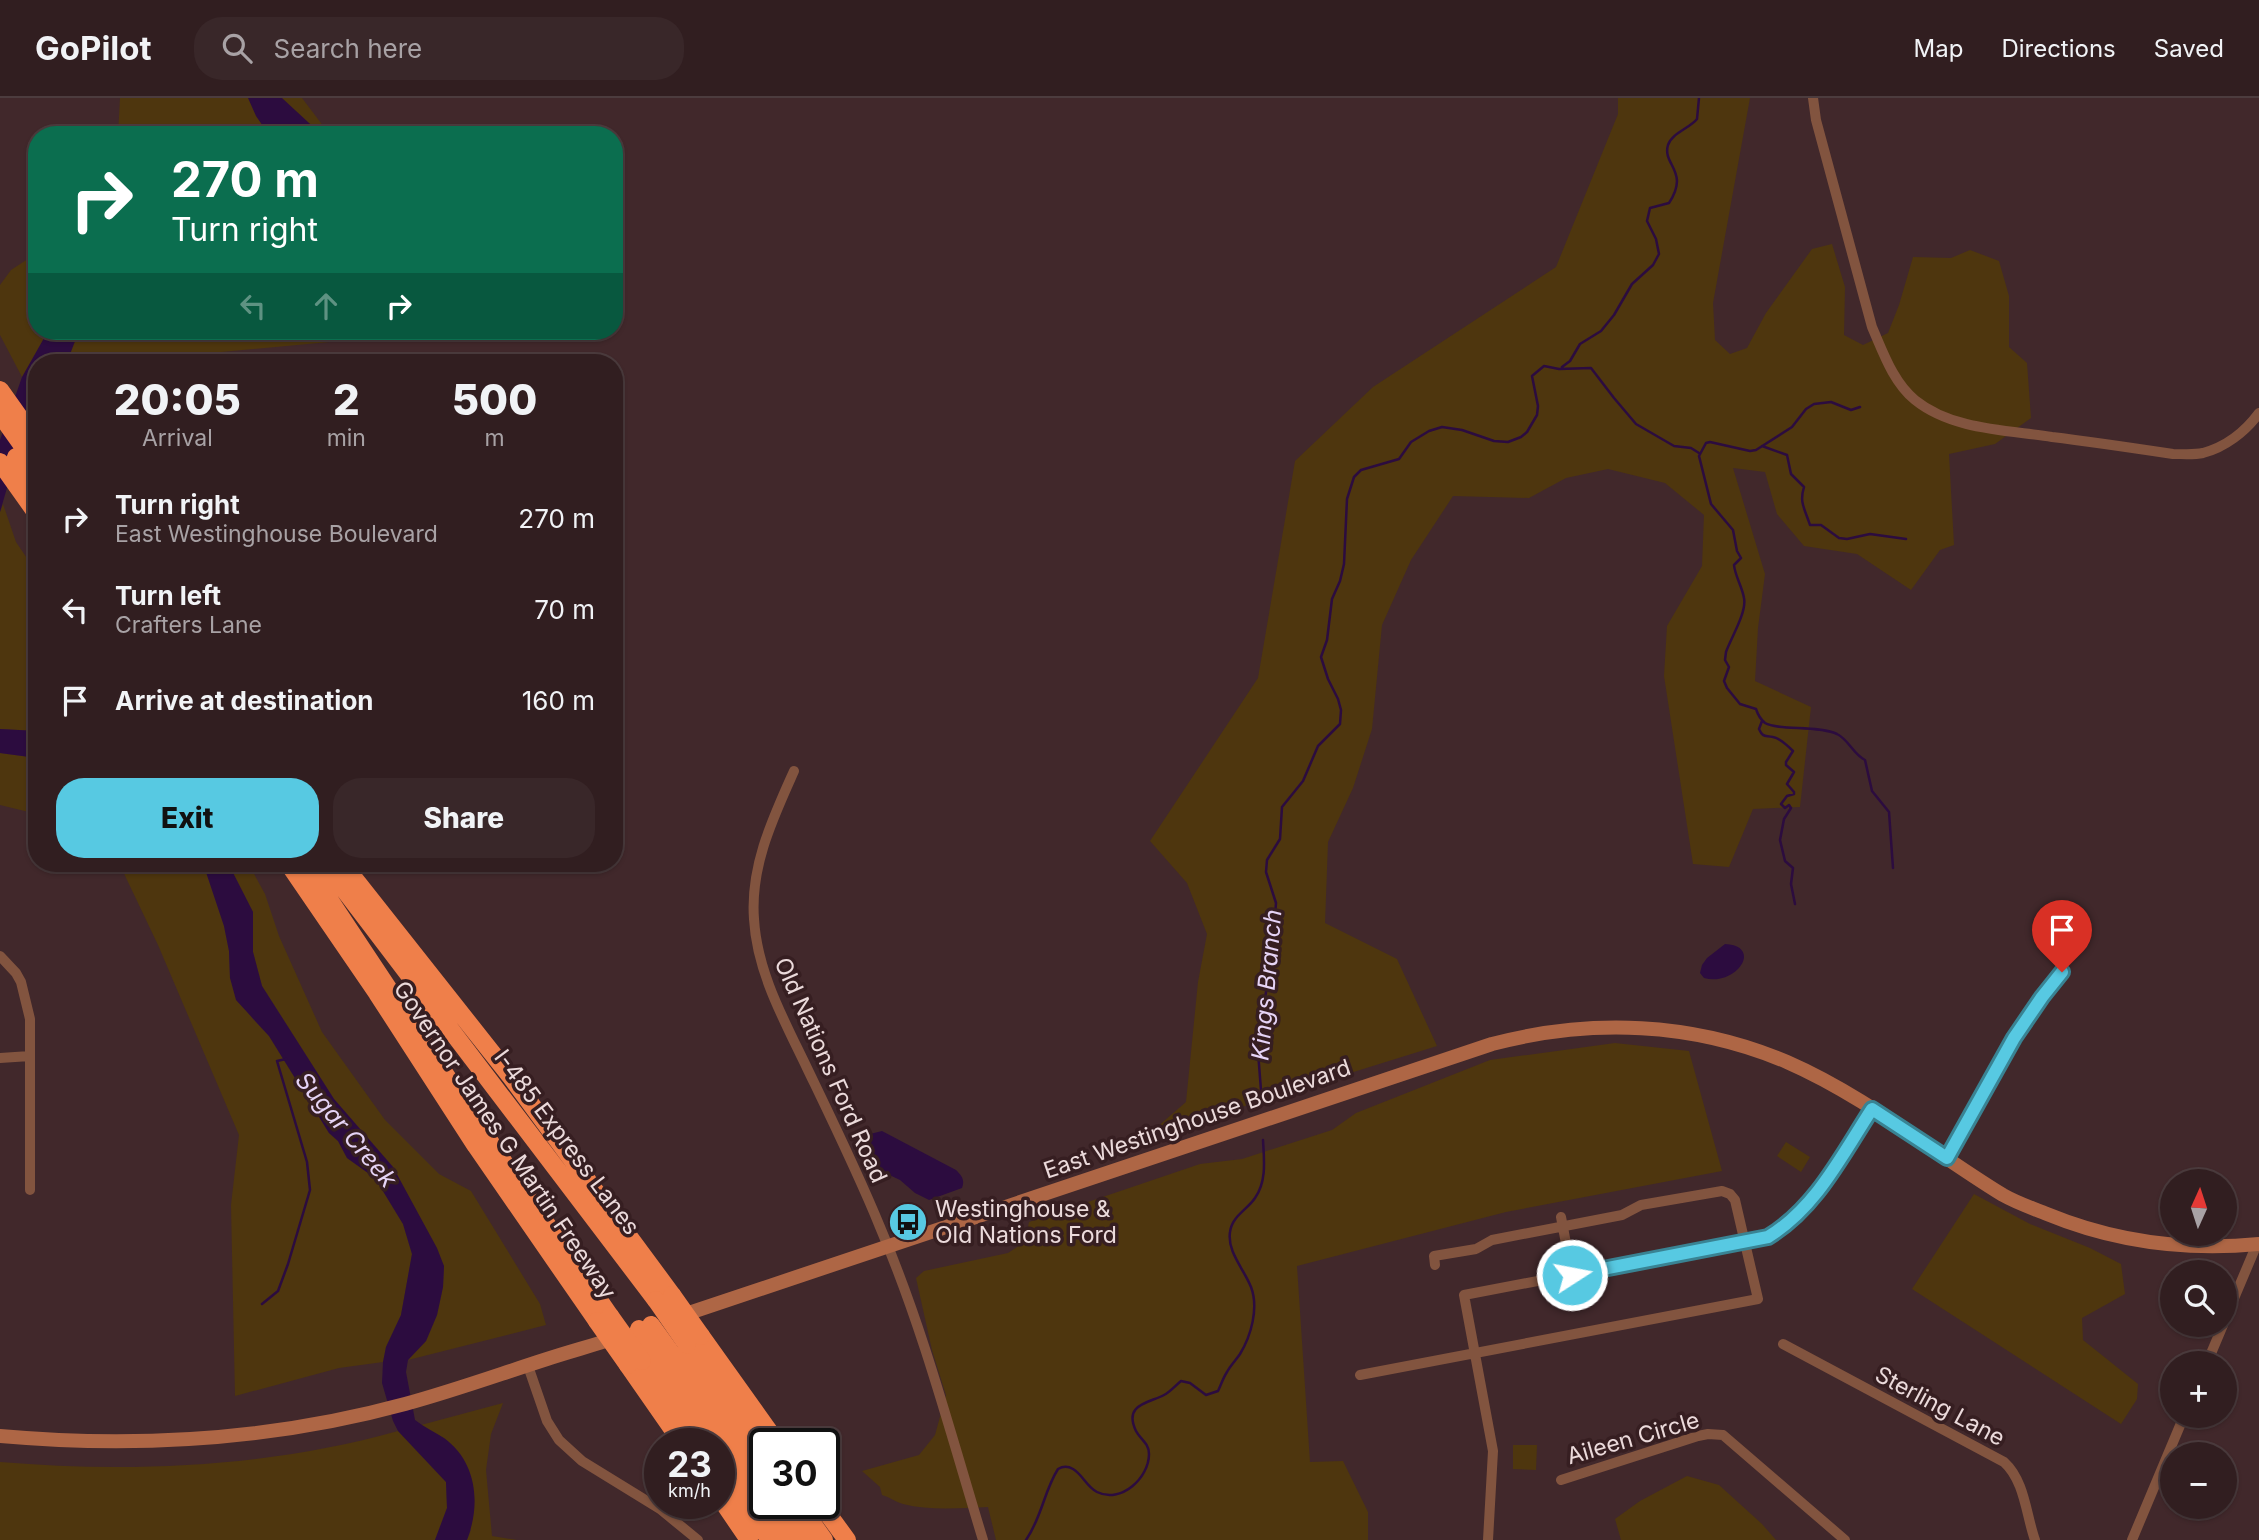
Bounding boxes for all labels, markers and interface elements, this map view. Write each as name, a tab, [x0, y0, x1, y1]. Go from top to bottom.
search box	[194, 17, 684, 80]
text: GoPilot	[35, 28, 152, 68]
icon: search	[218, 29, 256, 67]
text: Search here	[274, 33, 422, 64]
text: Map	[1914, 34, 1963, 63]
text: Directions	[2001, 34, 2116, 63]
text: Saved	[2154, 34, 2224, 63]
text: 270 m	[171, 150, 319, 209]
icon: right	[56, 154, 147, 245]
text: Turn right	[171, 210, 318, 249]
icon: left	[234, 287, 272, 325]
icon: ahead	[307, 287, 345, 325]
icon: right	[380, 287, 418, 325]
text: 20:05	[114, 374, 241, 425]
text: 2	[333, 374, 360, 425]
text: 500	[452, 374, 537, 425]
text: Arrival	[142, 424, 213, 452]
text: min	[327, 424, 366, 452]
text: m	[484, 424, 505, 452]
text: Turn right	[115, 489, 240, 520]
icon: right	[56, 500, 94, 538]
text: 270 m	[518, 503, 595, 534]
text: East Westinghouse Boulevard	[115, 520, 438, 548]
text: Turn left	[115, 580, 221, 611]
icon: left	[56, 591, 94, 629]
text: 70 m	[534, 594, 595, 625]
text: Crafters Lane	[115, 611, 262, 639]
icon: arrive	[56, 682, 94, 720]
text: Arrive at destination	[115, 685, 374, 716]
text: 160 m	[522, 685, 595, 716]
button: Exit	[56, 778, 319, 858]
button: Share	[333, 778, 595, 858]
pin	[2032, 900, 2092, 972]
water label: Kings Branch	[1245, 908, 1288, 1062]
icon: arrive	[2043, 911, 2081, 949]
street label: Old Nations Ford Road	[769, 953, 893, 1187]
street label: Governor James G Martin Freeway	[388, 976, 622, 1304]
street label: I-485 Express Lanes	[488, 1044, 646, 1240]
street label: East Westinghouse Boulevard	[1040, 1053, 1354, 1185]
water label: Sugar Creek	[290, 1066, 404, 1194]
north arrow	[2160, 1169, 2236, 1246]
map controls	[2160, 1169, 2237, 1519]
place label: Westinghouse & Old Nations Ford	[935, 1195, 1117, 1249]
bus stop icon: Westinghouse & Old Nations Ford	[887, 1201, 929, 1243]
position arrow	[1535, 1238, 1609, 1312]
button: search	[2160, 1260, 2237, 1337]
button: +	[2160, 1351, 2237, 1428]
street label: Sterling Lane	[1870, 1360, 2010, 1452]
street label: Aileen Circle	[1563, 1406, 1703, 1470]
speed limit sign: 30	[749, 1428, 840, 1519]
button: −	[2160, 1442, 2237, 1519]
text: 23	[667, 1443, 712, 1485]
text: km/h	[668, 1480, 711, 1501]

